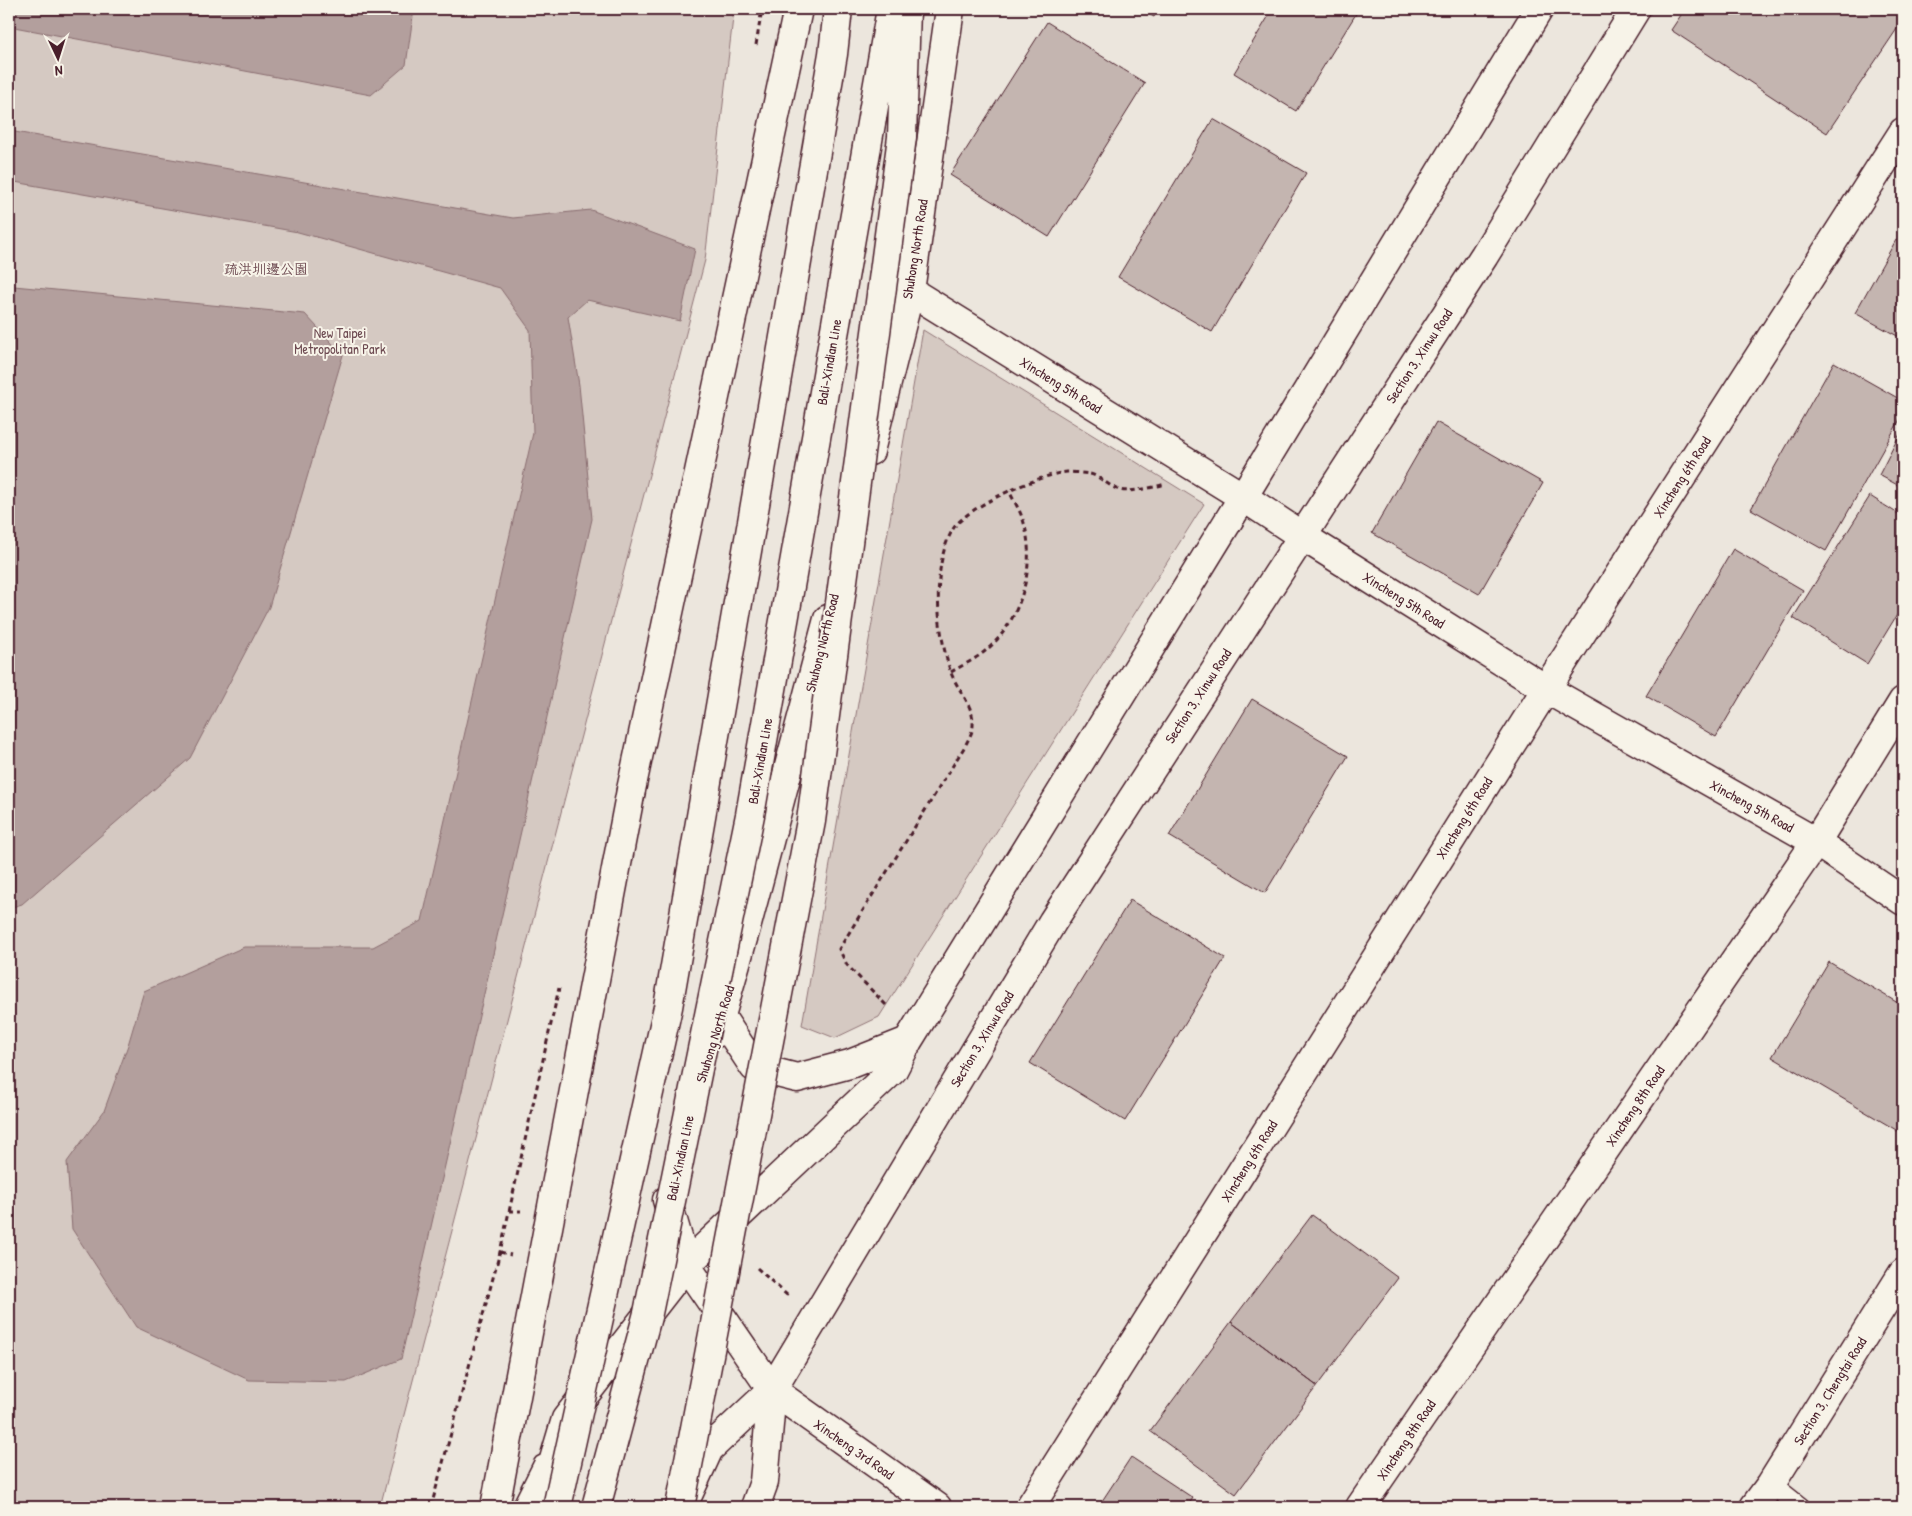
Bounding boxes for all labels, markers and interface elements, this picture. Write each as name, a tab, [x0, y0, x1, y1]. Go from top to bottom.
north arrow	[32, 32, 82, 82]
text: N	[54, 62, 63, 81]
street label: Shuhong North Road	[897, 197, 933, 300]
park label: 疏洪圳邊公園	[224, 259, 308, 278]
street label: Section 3, Xinwu Road	[1381, 304, 1457, 407]
street label: Bali-Xindian Line	[812, 317, 845, 406]
park label: New Taipei Metropolitan Park	[294, 323, 386, 359]
street label: Xincheng 5th Road	[1016, 352, 1106, 418]
street label: Xincheng 6th Road	[1648, 432, 1716, 521]
street label: Xincheng 5th Road	[1359, 567, 1449, 633]
street label: Shuhong North Road	[800, 591, 844, 694]
street label: Section 3, Xinwu Road	[1160, 644, 1236, 747]
street label: Bali-Xindian Line	[743, 716, 776, 805]
street label: Xincheng 6th Road	[1431, 773, 1497, 863]
street label: Xincheng 5th Road	[1706, 775, 1798, 838]
street label: Shuhong North Road	[691, 982, 739, 1085]
street label: Section 3, Xinwu Road	[945, 987, 1018, 1090]
street label: Xincheng 8th Road	[1601, 1061, 1670, 1150]
street label: Bali-Xindian Line	[661, 1113, 698, 1202]
street label: Xincheng 6th Road	[1216, 1116, 1282, 1206]
street label: Section 3, Chengtai Road	[1789, 1333, 1872, 1449]
street label: Xincheng 8th Road	[1372, 1395, 1441, 1484]
street label: Xincheng 3rd Road	[810, 1414, 899, 1484]

